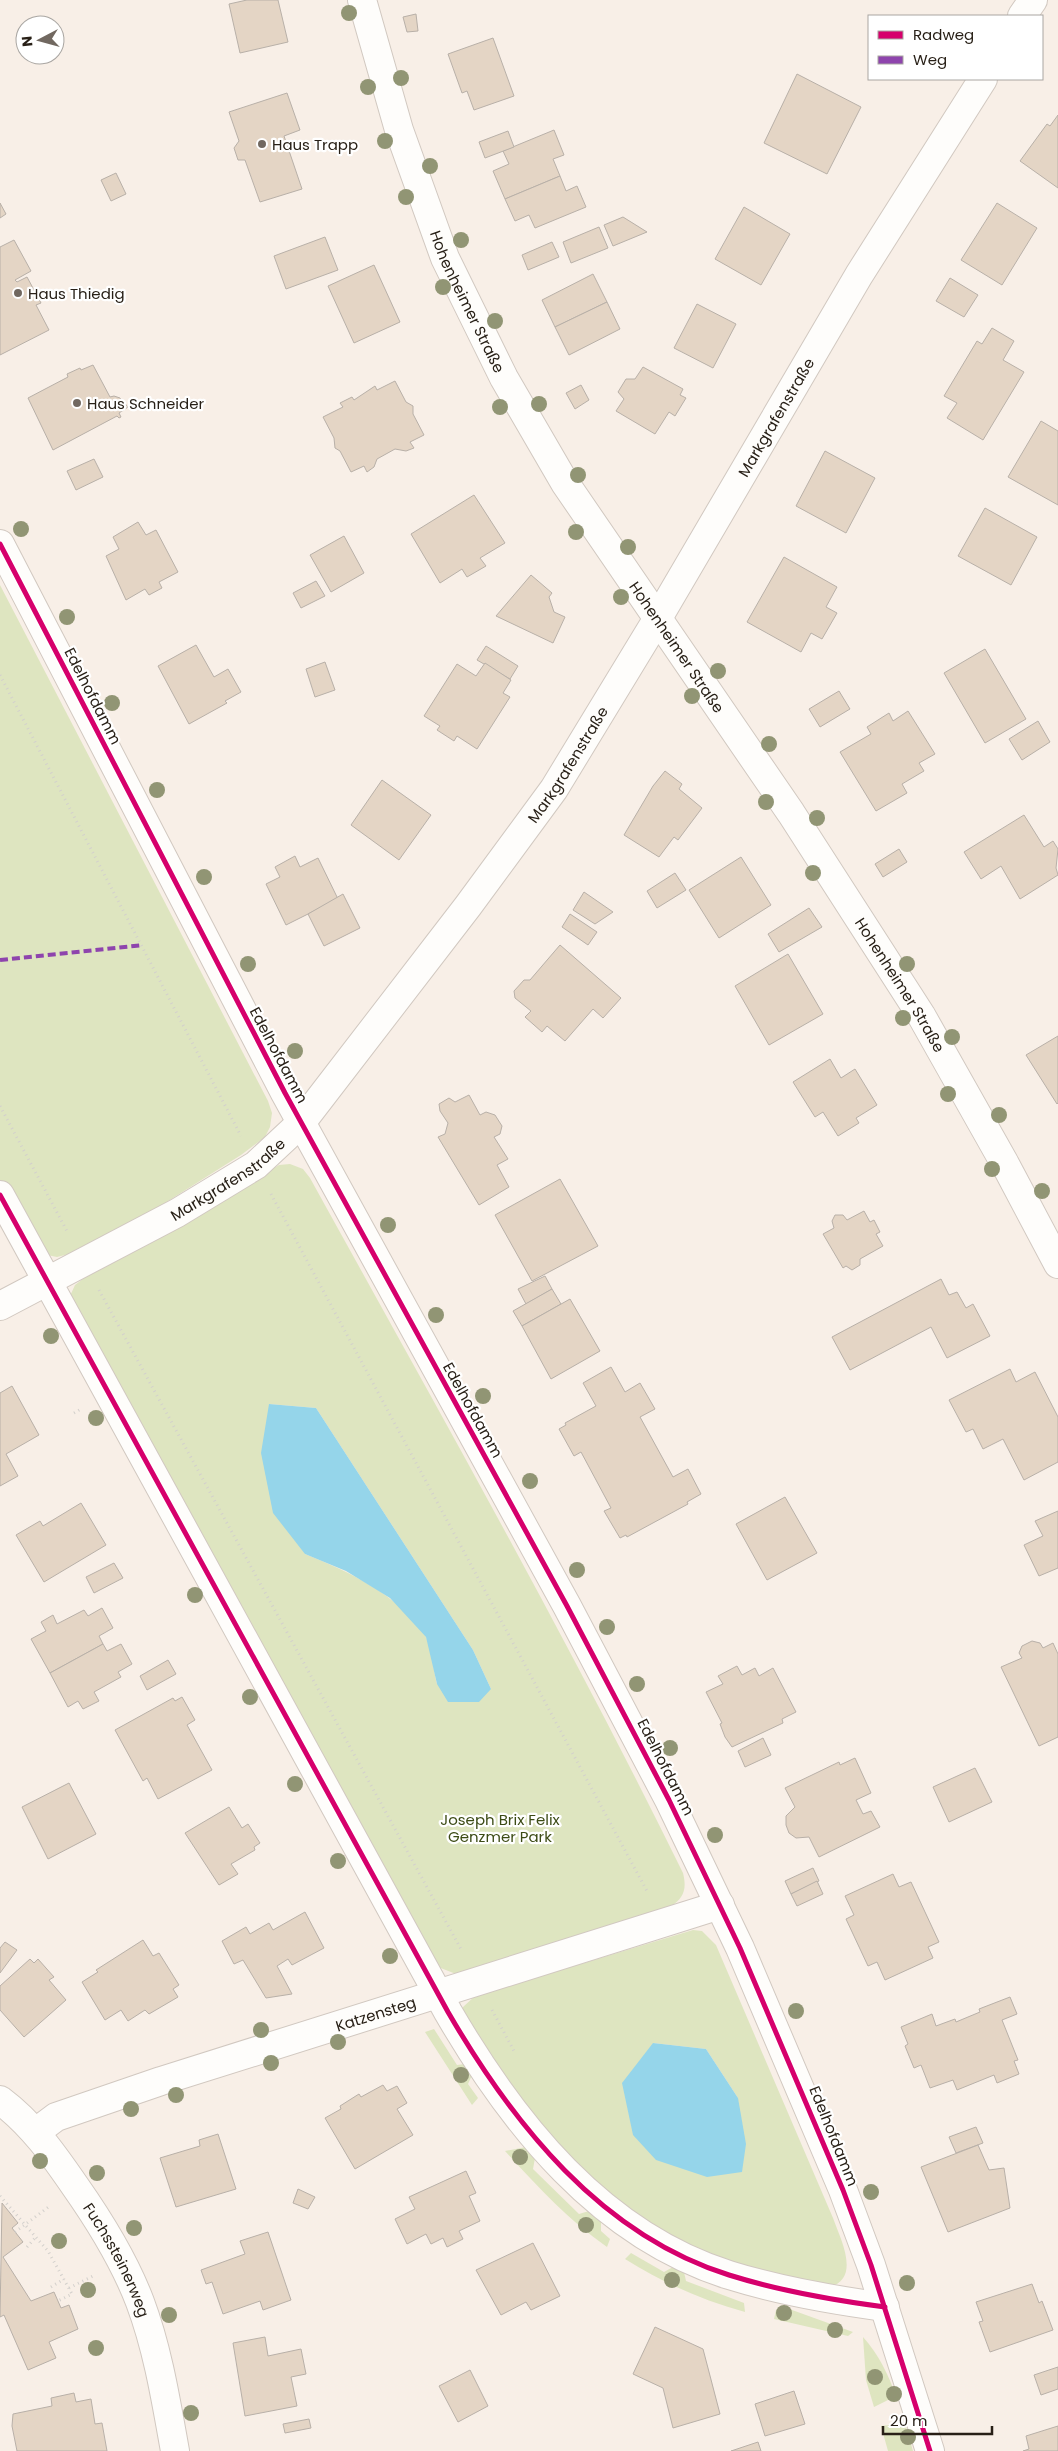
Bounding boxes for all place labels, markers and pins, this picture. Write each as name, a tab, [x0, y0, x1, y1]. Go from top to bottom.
place label: Haus Trapp	[272, 134, 358, 155]
marker: Haus Trapp	[256, 138, 268, 150]
place label: Haus Thiedig	[28, 283, 125, 304]
marker: Haus Thiedig	[12, 287, 24, 299]
place label: Haus Schneider	[87, 393, 204, 414]
marker: Haus Schneider	[71, 397, 83, 409]

